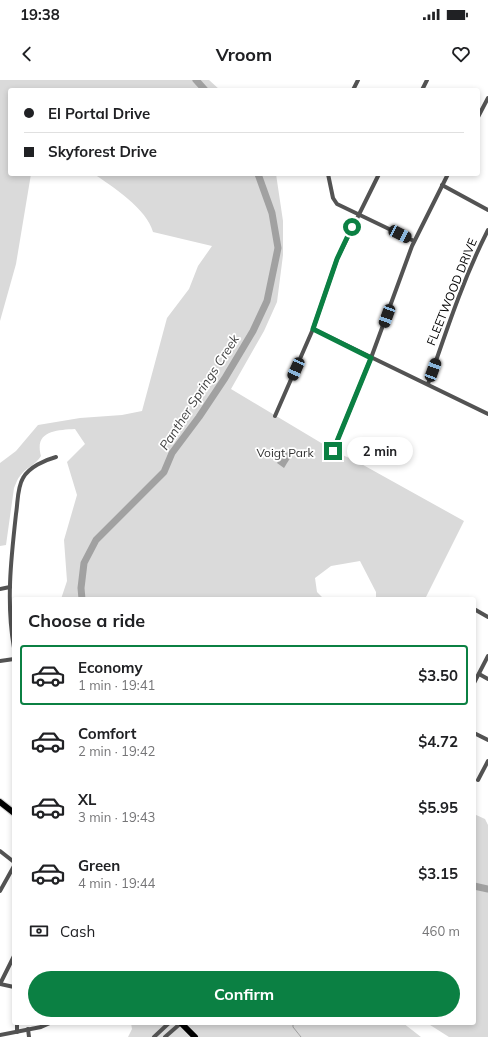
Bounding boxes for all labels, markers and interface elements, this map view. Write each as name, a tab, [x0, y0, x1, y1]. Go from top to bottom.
text: 19:38	[20, 5, 60, 24]
icon: back	[16, 43, 38, 65]
text: Vroom	[216, 43, 272, 66]
icon: heart	[450, 43, 472, 65]
text: El Portal Drive	[48, 104, 150, 123]
text: Skyforest Drive	[48, 142, 157, 161]
route start	[343, 218, 361, 236]
car	[387, 223, 413, 245]
street label: FLEETWOOD DRIVE	[423, 236, 480, 348]
car	[377, 303, 397, 329]
water label: Panther Springs Creek	[156, 331, 242, 453]
car	[286, 356, 306, 382]
car	[423, 357, 443, 383]
callout: 2 min	[347, 437, 413, 465]
route end	[324, 442, 342, 460]
text: 2 min	[363, 443, 397, 459]
park label: Voigt Park	[256, 445, 314, 460]
text: Choose a ride	[28, 609, 145, 632]
icon: car	[30, 657, 66, 693]
text: Economy	[78, 658, 143, 677]
text: $3.50	[418, 666, 458, 685]
text: 1 min · 19:41	[78, 677, 155, 693]
icon: car	[30, 723, 66, 759]
text: Comfort	[78, 724, 136, 743]
text: $4.72	[418, 732, 458, 751]
text: 2 min · 19:42	[78, 743, 155, 759]
icon: car	[30, 789, 66, 825]
text: XL	[78, 790, 96, 809]
text: $5.95	[418, 798, 458, 817]
text: 3 min · 19:43	[78, 809, 155, 825]
icon: car	[30, 855, 66, 891]
text: Green	[78, 856, 120, 875]
text: $3.15	[418, 864, 458, 883]
text: 4 min · 19:44	[78, 875, 155, 891]
icon: cash	[28, 920, 50, 942]
text: Cash	[60, 922, 95, 941]
text: 460 m	[422, 923, 460, 939]
button: Confirm	[28, 971, 460, 1017]

